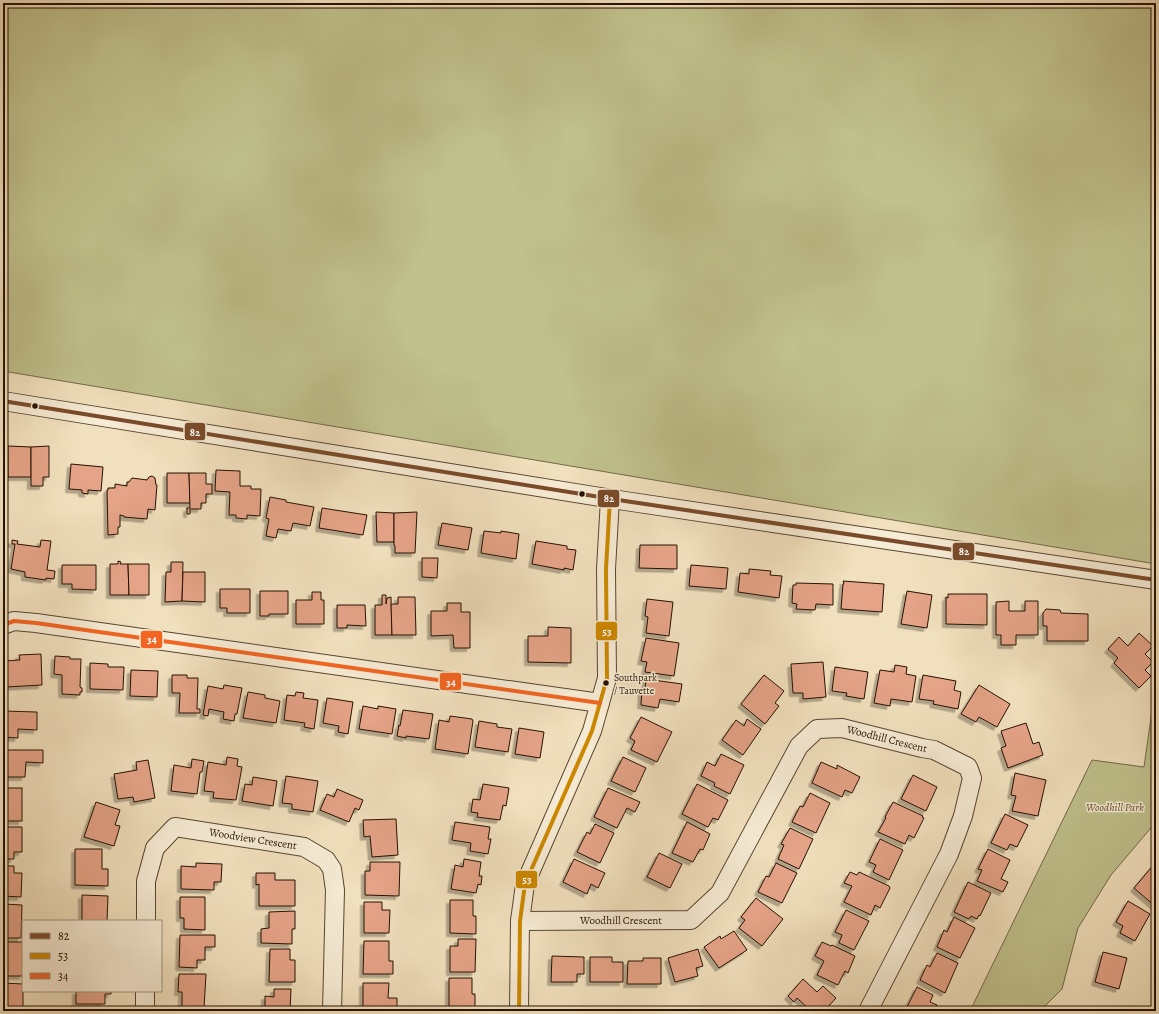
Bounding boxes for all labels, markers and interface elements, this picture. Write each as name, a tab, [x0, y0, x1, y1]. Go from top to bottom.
unlabelled marker	[30, 401, 40, 411]
line badge: 82	[184, 422, 206, 441]
text: 82	[190, 425, 201, 440]
unlabelled marker	[577, 489, 587, 499]
line badge: 82	[597, 489, 620, 508]
text: 82	[604, 491, 615, 506]
line badge: 82	[952, 542, 975, 561]
text: 82	[959, 544, 970, 559]
line badge: 53	[595, 621, 618, 641]
text: 53	[602, 624, 612, 639]
line badge: 34	[140, 630, 163, 649]
text: 34	[147, 632, 157, 647]
place label: Southpark / Tauvette	[614, 671, 657, 697]
line badge: 34	[439, 672, 462, 691]
text: 34	[446, 675, 456, 690]
marker: Southpark / Tauvette	[601, 678, 611, 688]
street label: Woodhill Crescent	[844, 722, 929, 756]
park label: Woodhill Park	[1086, 800, 1144, 815]
street label: Woodview Crescent	[207, 825, 298, 853]
line badge: 53	[515, 870, 538, 889]
text: 53	[522, 872, 532, 887]
street label: Woodhill Crescent	[579, 913, 662, 928]
legend	[22, 920, 162, 992]
text: 82	[58, 928, 70, 944]
text: 53	[58, 948, 68, 964]
text: 34	[58, 968, 69, 984]

